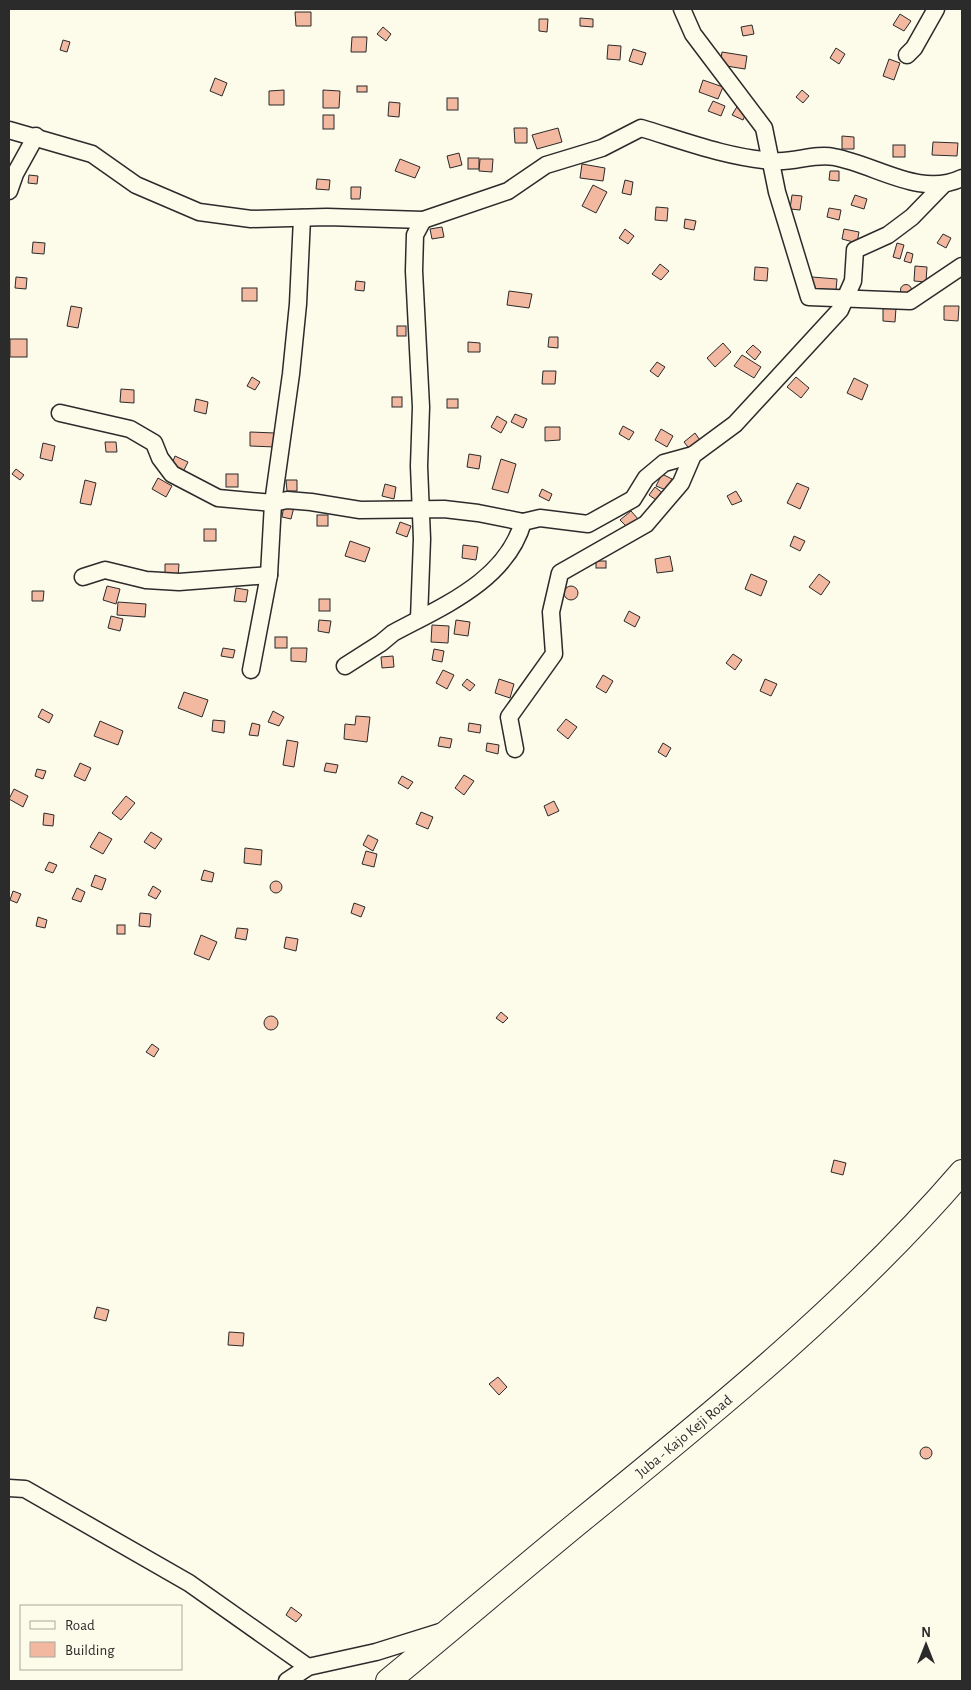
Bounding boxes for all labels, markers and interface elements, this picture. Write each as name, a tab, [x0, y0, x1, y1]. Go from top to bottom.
street label: Juba - Kajo Keji Road	[633, 1392, 735, 1480]
legend	[20, 1605, 182, 1670]
text: Road	[65, 1618, 95, 1633]
north arrow	[901, 1620, 951, 1670]
text: N	[921, 1626, 931, 1640]
text: Building	[65, 1643, 115, 1658]

